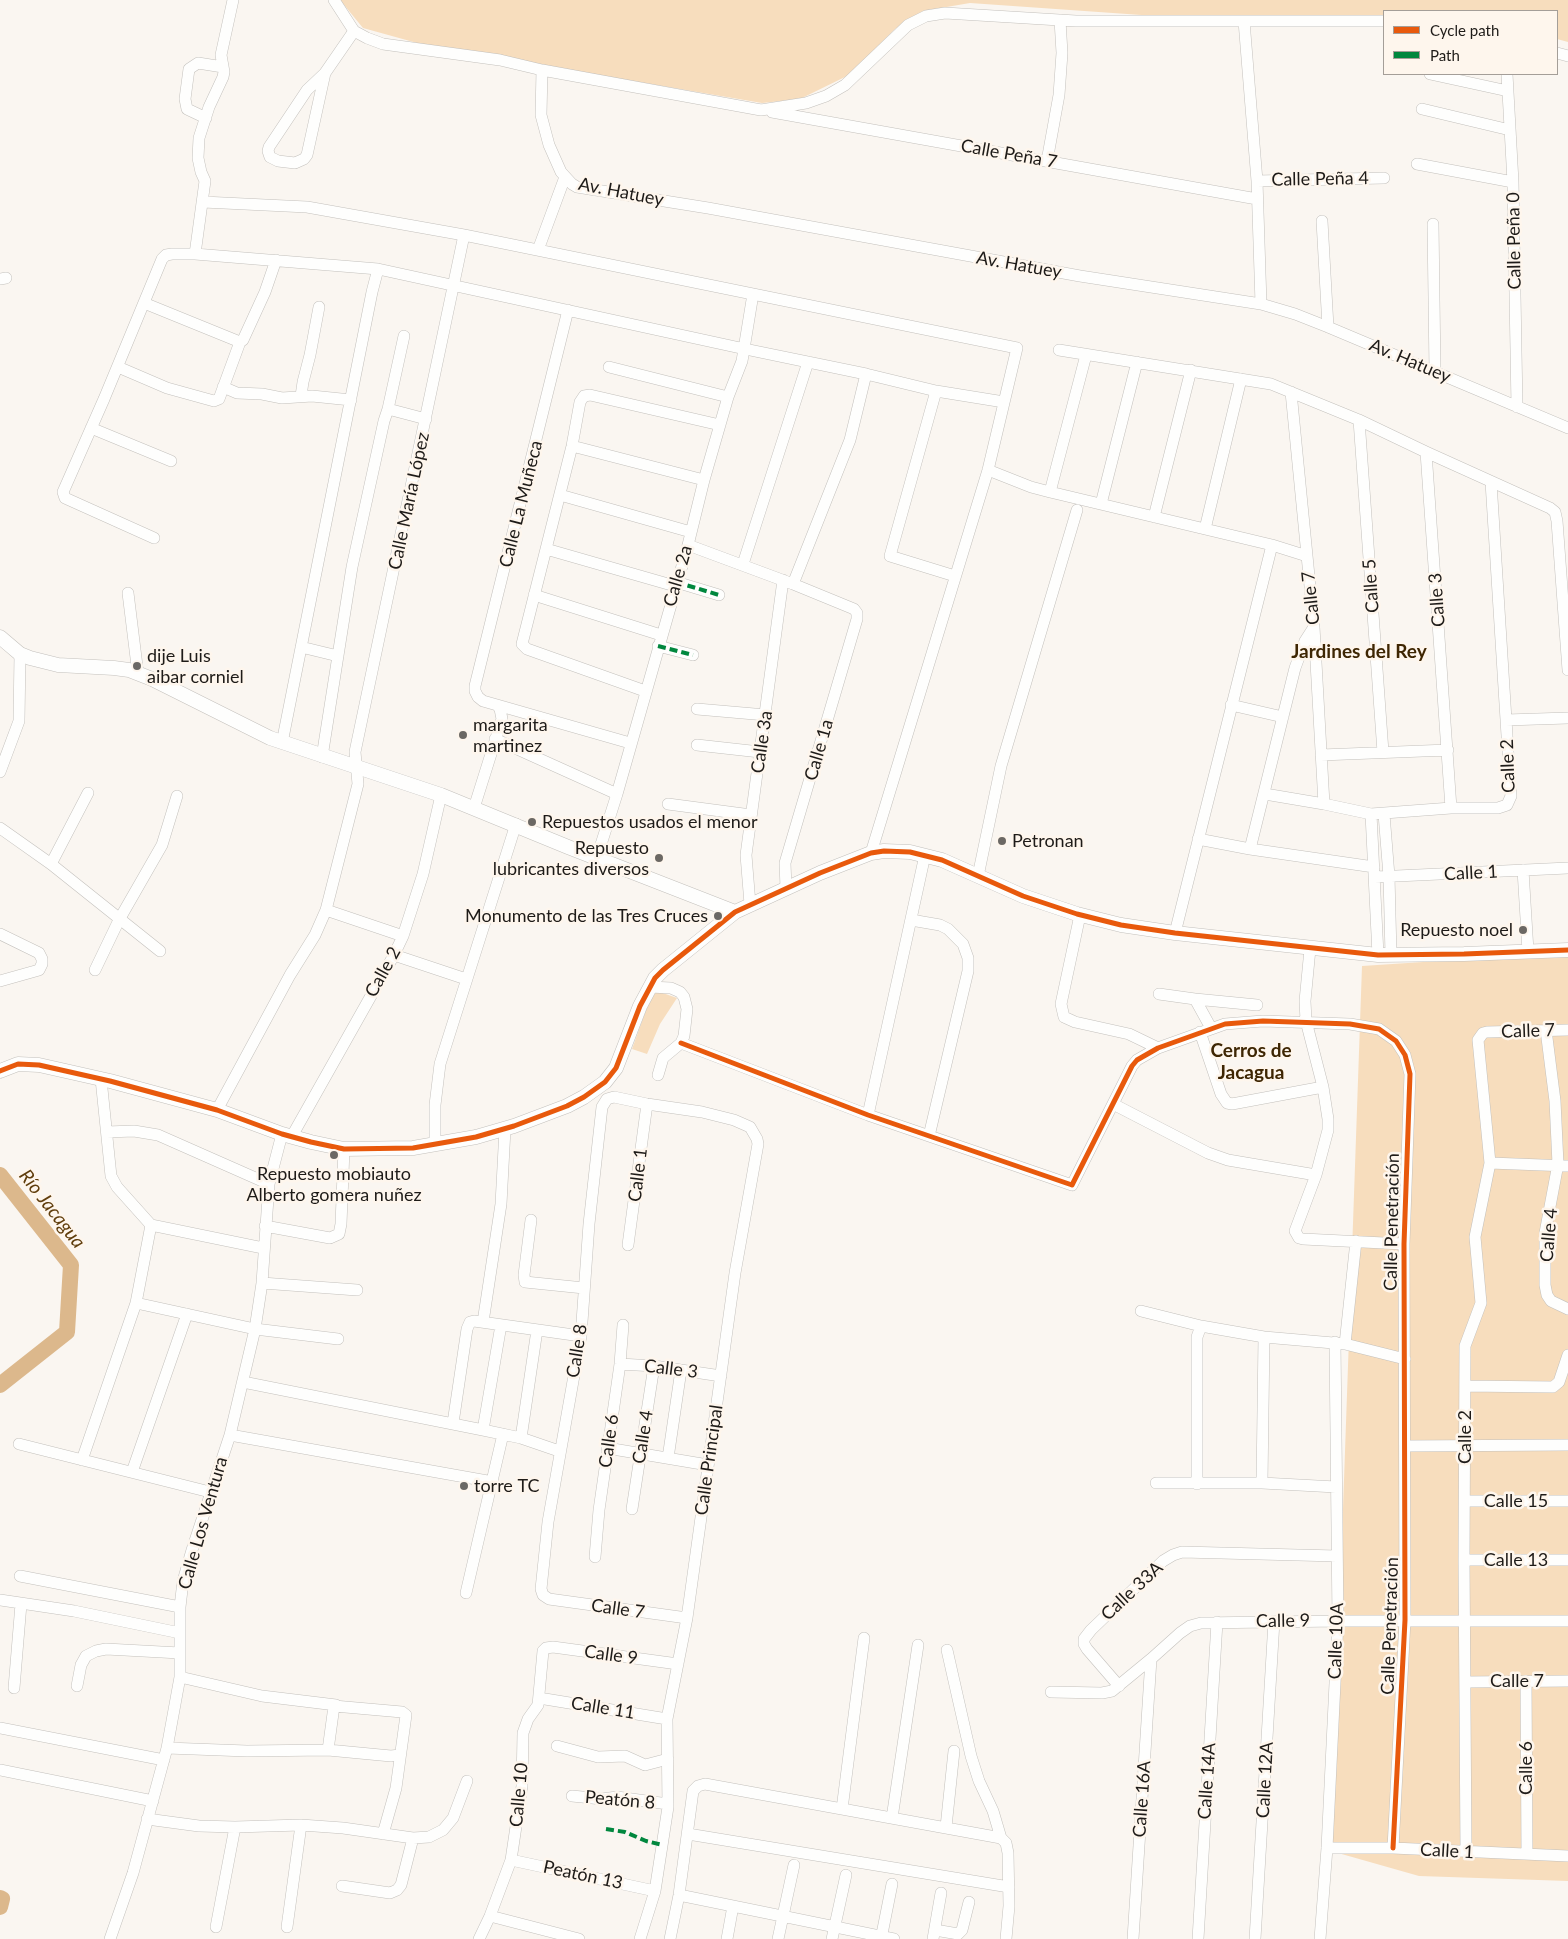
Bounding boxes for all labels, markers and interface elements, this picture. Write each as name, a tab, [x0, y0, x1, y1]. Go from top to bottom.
legend	[1383, 10, 1558, 75]
text: Cycle path	[1430, 21, 1499, 39]
text: Path	[1430, 46, 1460, 64]
street label: Calle Peña 7	[959, 135, 1059, 173]
street label: Calle Peña 4	[1271, 167, 1369, 191]
street label: Av. Hatuey	[577, 173, 665, 211]
street label: Calle Peña 0	[1502, 192, 1526, 290]
street label: Av. Hatuey	[975, 247, 1063, 283]
street label: Av. Hatuey	[1366, 334, 1454, 388]
street label: Calle María López	[384, 430, 434, 572]
street label: Calle La Muñeca	[495, 438, 547, 570]
street label: Calle 2a	[659, 543, 697, 609]
street label: Calle 5	[1358, 558, 1384, 614]
street label: Calle 7	[1297, 570, 1325, 626]
street label: Calle 3	[1424, 572, 1450, 628]
district label: Jardines del Rey	[1291, 641, 1427, 663]
place label: dije Luis aibar corniel	[147, 645, 244, 688]
marker: dije Luis aibar corniel	[131, 660, 143, 672]
street label: Calle 3a	[747, 709, 777, 775]
place label: margarita martinez	[473, 714, 548, 756]
street label: Calle 1a	[800, 717, 838, 783]
marker: margarita martinez	[457, 729, 469, 741]
street label: Calle 2	[1496, 739, 1520, 793]
place label: Repuestos usados el menor	[542, 811, 758, 833]
marker: Repuestos usados el menor	[526, 816, 538, 828]
place label: Petronan	[1012, 830, 1084, 852]
marker: Petronan	[996, 835, 1008, 847]
place label: Repuesto lubricantes diversos	[493, 837, 649, 880]
marker: Repuesto lubricantes diversos	[653, 852, 665, 864]
street label: Calle 1	[1443, 861, 1499, 885]
place label: Monumento de las Tres Cruces	[465, 905, 708, 927]
marker: Monumento de las Tres Cruces	[712, 910, 724, 922]
place label: Repuesto noel	[1400, 919, 1513, 941]
marker: Repuesto noel	[1517, 924, 1529, 936]
street label: Calle 2	[360, 943, 406, 1001]
street label: Calle 7	[1501, 1019, 1555, 1043]
district label: Cerros de Jacagua	[1210, 1040, 1292, 1084]
street label: Calle 1	[624, 1147, 652, 1203]
marker: Repuesto mobiauto Alberto gomera nuñez	[328, 1149, 340, 1161]
street label: Calle Penetración	[1380, 1153, 1404, 1291]
place label: Repuesto mobiauto Alberto gomera nuñez	[246, 1163, 422, 1206]
water label: Río Jacagua	[14, 1165, 90, 1253]
street label: Calle 4	[1536, 1207, 1562, 1263]
street label: Calle 8	[562, 1323, 592, 1379]
street label: Calle 3	[643, 1355, 699, 1383]
street label: Calle Principal	[691, 1403, 727, 1517]
street label: Calle 4	[628, 1409, 658, 1465]
street label: Calle 2	[1454, 1410, 1476, 1464]
street label: Calle 6	[595, 1413, 623, 1469]
street label: Calle Los Ventura	[174, 1454, 232, 1592]
place label: torre TC	[474, 1475, 540, 1497]
marker: torre TC	[458, 1480, 470, 1492]
street label: Calle 15	[1484, 1490, 1548, 1512]
street label: Calle 13	[1484, 1549, 1548, 1571]
street label: Calle 33A	[1097, 1557, 1167, 1625]
street label: Calle Penetración	[1377, 1557, 1403, 1695]
street label: Calle 7	[590, 1595, 646, 1623]
street label: Calle 10A	[1324, 1602, 1348, 1680]
street label: Calle 9	[1256, 1610, 1310, 1632]
street label: Calle 9	[583, 1641, 639, 1669]
street label: Calle 7	[1490, 1670, 1544, 1692]
street label: Calle 11	[569, 1692, 637, 1724]
street label: Calle 12A	[1252, 1741, 1278, 1819]
street label: Calle 6	[1515, 1741, 1537, 1795]
street label: Calle 14A	[1194, 1742, 1220, 1820]
street label: Calle 16A	[1129, 1760, 1155, 1838]
street label: Calle 10	[505, 1762, 533, 1828]
street label: Peatón 8	[584, 1786, 656, 1814]
street label: Calle 1	[1419, 1839, 1475, 1863]
street label: Peatón 13	[541, 1856, 625, 1894]

